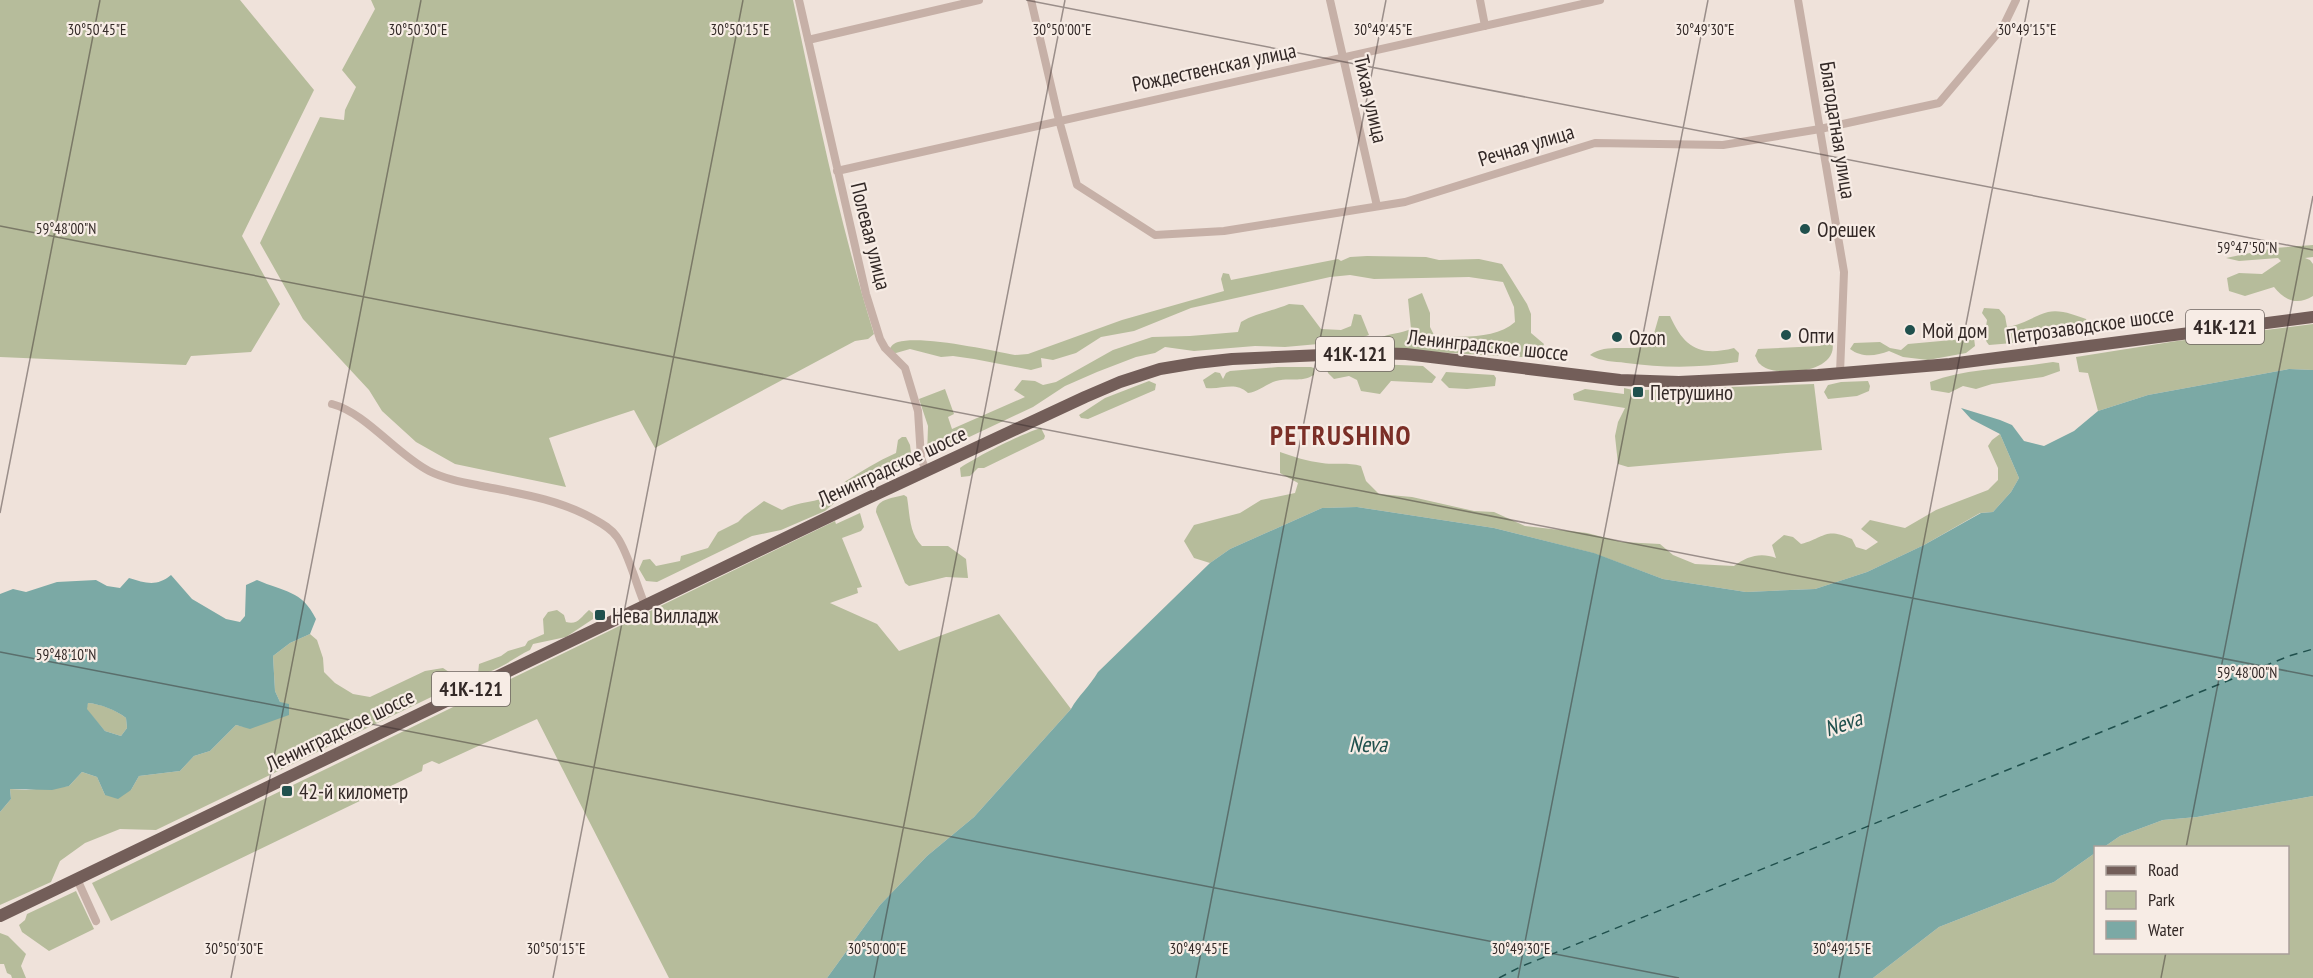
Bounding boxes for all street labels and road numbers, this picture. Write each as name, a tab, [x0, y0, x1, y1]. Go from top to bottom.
street label: Рождественская улица	[1130, 36, 1298, 98]
street label: Тихая улица	[1348, 52, 1394, 146]
street label: Благодатная улица	[1814, 59, 1862, 201]
street label: Речная улица	[1475, 118, 1577, 172]
street label: Полевая улица	[845, 179, 897, 293]
street label: Петрозаводское шоссе	[2004, 300, 2176, 350]
road number: 41К-121	[2186, 310, 2264, 344]
street label: Ленинградское шоссе	[1405, 323, 1570, 367]
road number: 41К-121	[1316, 337, 1394, 371]
street label: Ленинградское шоссе	[812, 420, 971, 513]
road number: 41К-121	[432, 672, 510, 706]
street label: Ленинградское шоссе	[261, 682, 419, 778]

